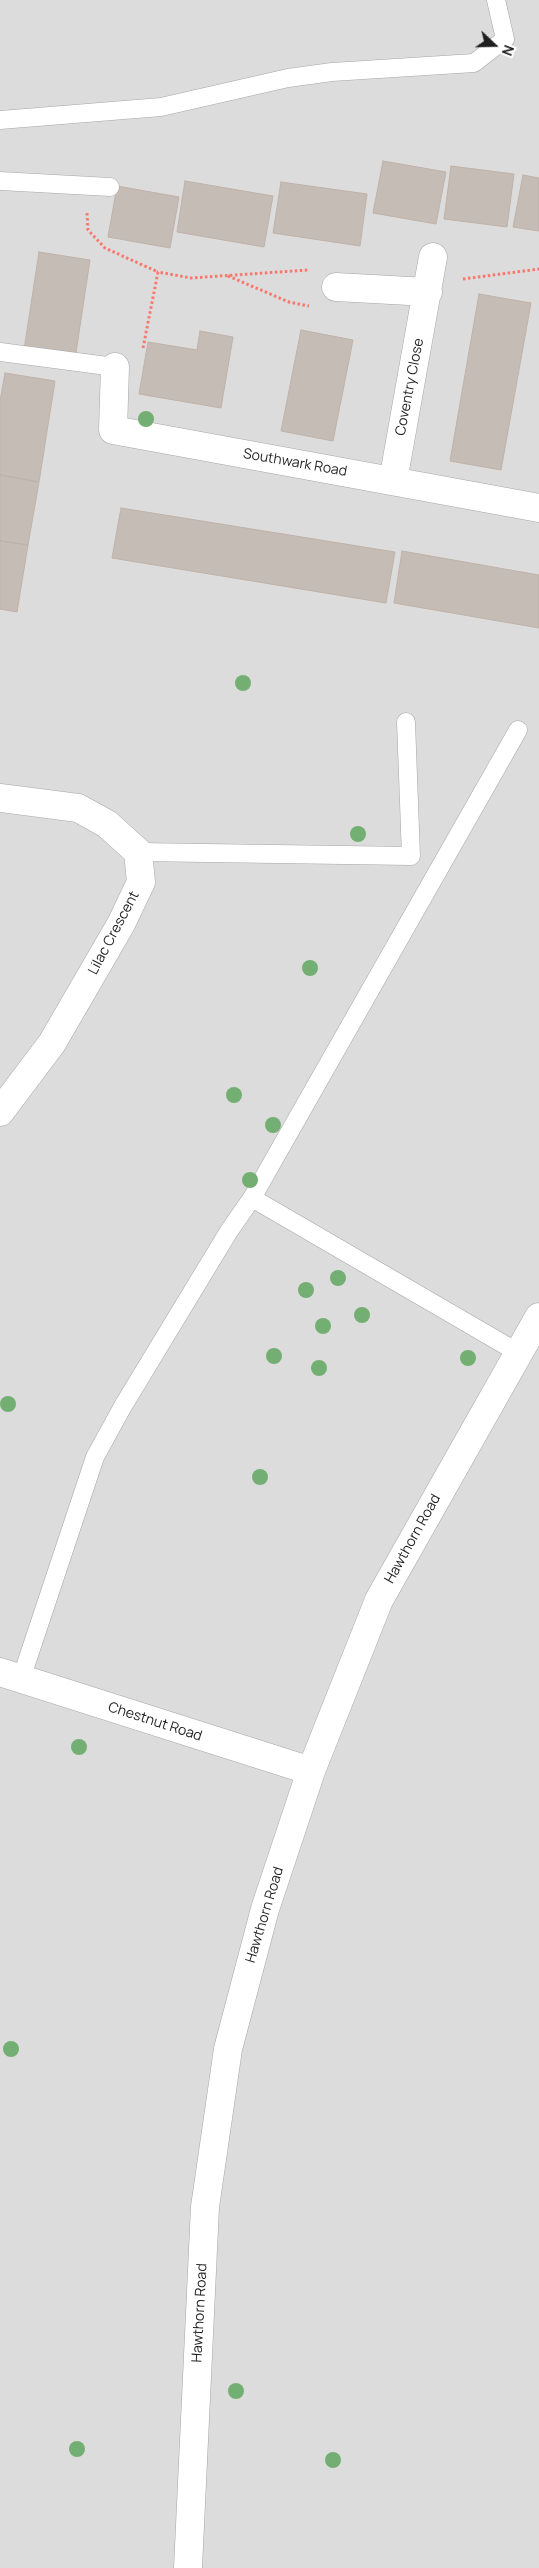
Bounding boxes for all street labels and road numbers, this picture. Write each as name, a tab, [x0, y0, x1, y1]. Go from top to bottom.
street label: Coventry Close	[392, 337, 428, 437]
street label: Southwark Road	[242, 446, 348, 480]
street label: Lilac Crescent	[85, 888, 143, 978]
street label: Hawthorn Road	[382, 1491, 444, 1587]
street label: Chestnut Road	[106, 1699, 204, 1745]
street label: Hawthorn Road	[242, 1865, 288, 1965]
street label: Hawthorn Road	[189, 2263, 211, 2363]

